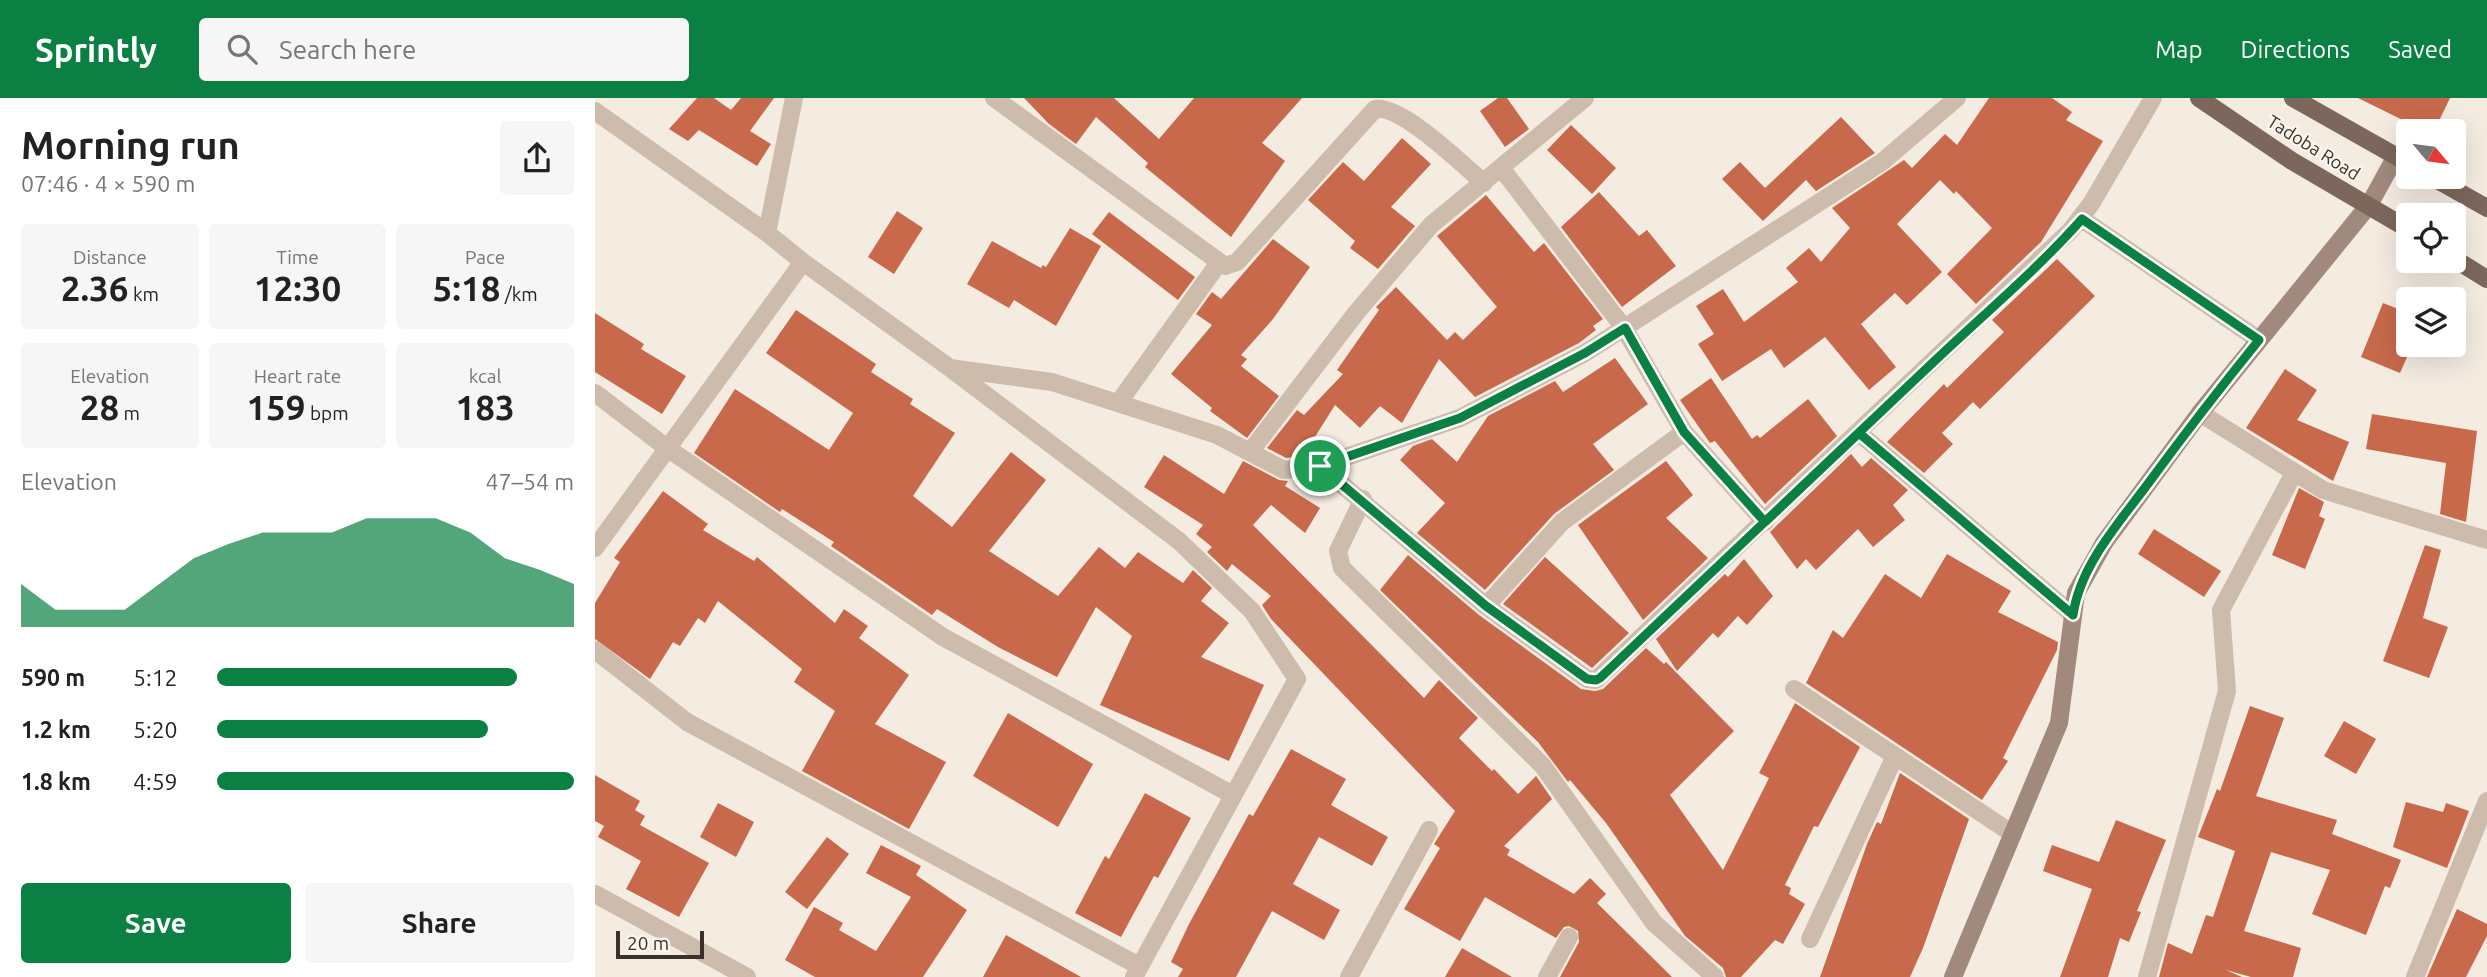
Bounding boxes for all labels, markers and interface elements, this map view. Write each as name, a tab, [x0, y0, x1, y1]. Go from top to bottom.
search box	[199, 18, 689, 81]
icon: search	[223, 30, 261, 68]
text: Sprintly	[35, 31, 157, 68]
text: Search here	[279, 35, 416, 64]
text: Map	[2155, 36, 2202, 63]
text: Directions	[2240, 36, 2350, 63]
text: Saved	[2388, 36, 2452, 63]
street label: Tadoba Road	[2264, 111, 2364, 183]
north arrow	[2396, 119, 2466, 189]
map controls	[2396, 119, 2466, 357]
button: share	[500, 121, 574, 195]
text: Morning run	[21, 124, 240, 166]
text: 07:46 · 4 × 590 m	[21, 171, 195, 196]
button: locate	[2396, 203, 2466, 273]
text: Distance	[73, 246, 147, 268]
text: Time	[276, 246, 319, 268]
text: Pace	[465, 246, 505, 268]
text: 2.36	[61, 268, 129, 308]
text: 12:30	[254, 268, 341, 308]
text: 5:18	[433, 268, 500, 308]
text: km	[129, 283, 159, 305]
text: /km	[500, 283, 538, 305]
button: layers	[2396, 287, 2466, 357]
text: Elevation	[70, 365, 149, 387]
text: Heart rate	[254, 365, 341, 387]
text: kcal	[469, 365, 502, 387]
text: 28	[80, 387, 119, 427]
text: 159	[246, 387, 306, 427]
text: 183	[456, 387, 515, 427]
text: m	[119, 402, 140, 424]
text: bpm	[306, 402, 349, 424]
pin	[1290, 436, 1350, 496]
icon: arrive	[1301, 447, 1339, 485]
text: Elevation	[21, 469, 117, 494]
text: 47–54 m	[486, 469, 574, 494]
text: 590 m	[21, 665, 85, 690]
text: 5:12	[133, 665, 178, 690]
text: 1.2 km	[21, 717, 91, 742]
text: 5:20	[133, 717, 178, 742]
text: 1.8 km	[21, 769, 91, 794]
text: 4:59	[133, 769, 178, 794]
button: Save	[21, 883, 291, 963]
button: Share	[305, 883, 574, 963]
scale bar	[616, 928, 703, 960]
text: 20 m	[627, 932, 669, 954]

